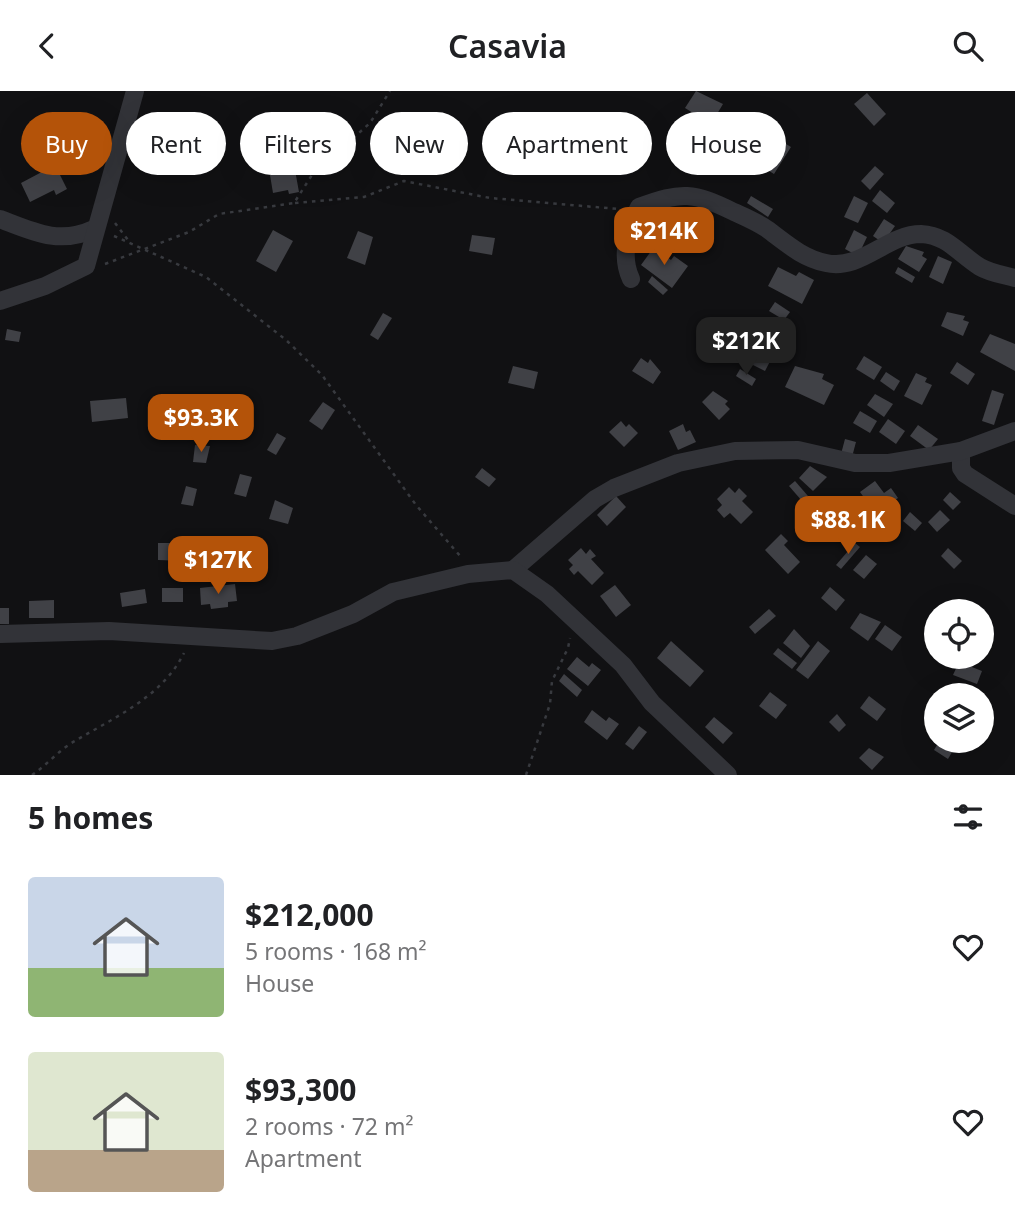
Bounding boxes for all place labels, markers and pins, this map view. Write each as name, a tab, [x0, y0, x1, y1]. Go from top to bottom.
pin: $214K	[615, 207, 713, 267]
pin: $212K	[697, 317, 795, 377]
pin: $93.3K	[144, 395, 258, 454]
pin: $88.1K	[791, 497, 905, 556]
pin: $127K	[169, 537, 267, 596]

